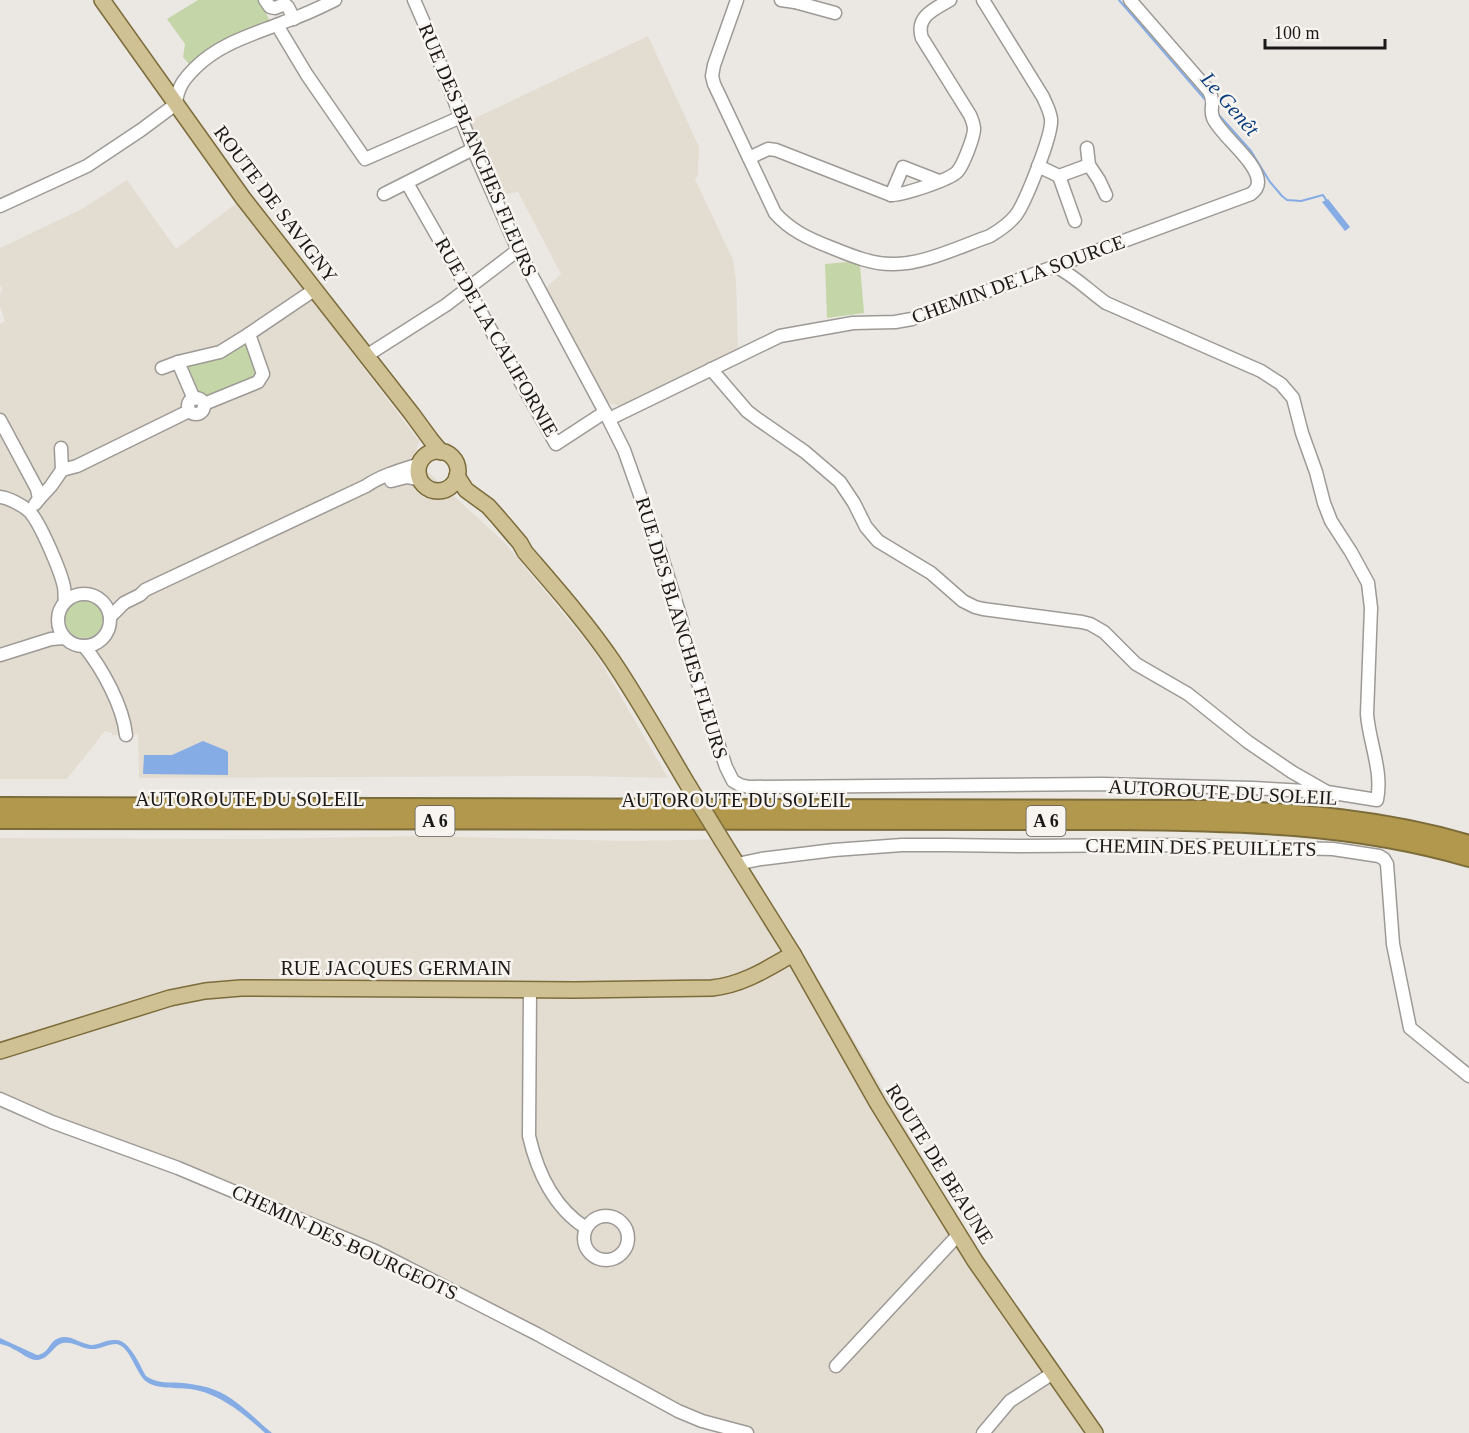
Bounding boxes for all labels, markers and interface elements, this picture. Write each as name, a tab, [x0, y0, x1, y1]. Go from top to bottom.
scale bar	[1265, 12, 1385, 50]
street label: RUE DES BLANCHES FLEURS	[415, 20, 541, 280]
text: 100 m	[1274, 23, 1320, 43]
water label: Le Genêt	[1195, 67, 1265, 142]
street label: ROUTE DE SAVIGNY	[210, 121, 342, 287]
street label: CHEMIN DE LA SOURCE	[909, 230, 1127, 328]
street label: RUE DE LA CALIFORNIE	[431, 234, 563, 440]
street label: RUE DES BLANCHES FLEURS	[632, 494, 732, 762]
street label: AUTOROUTE DU SOLEIL	[1108, 775, 1338, 809]
street label: AUTOROUTE DU SOLEIL	[135, 788, 365, 810]
street label: AUTOROUTE DU SOLEIL	[621, 789, 851, 811]
road number: A 6	[416, 806, 454, 836]
road number: A 6	[1026, 806, 1066, 836]
street label: CHEMIN DES PEUILLETS	[1085, 834, 1317, 860]
street label: RUE JACQUES GERMAIN	[280, 957, 512, 979]
street label: ROUTE DE BEAUNE	[882, 1080, 998, 1248]
street label: CHEMIN DES BOURGEOTS	[229, 1180, 461, 1304]

